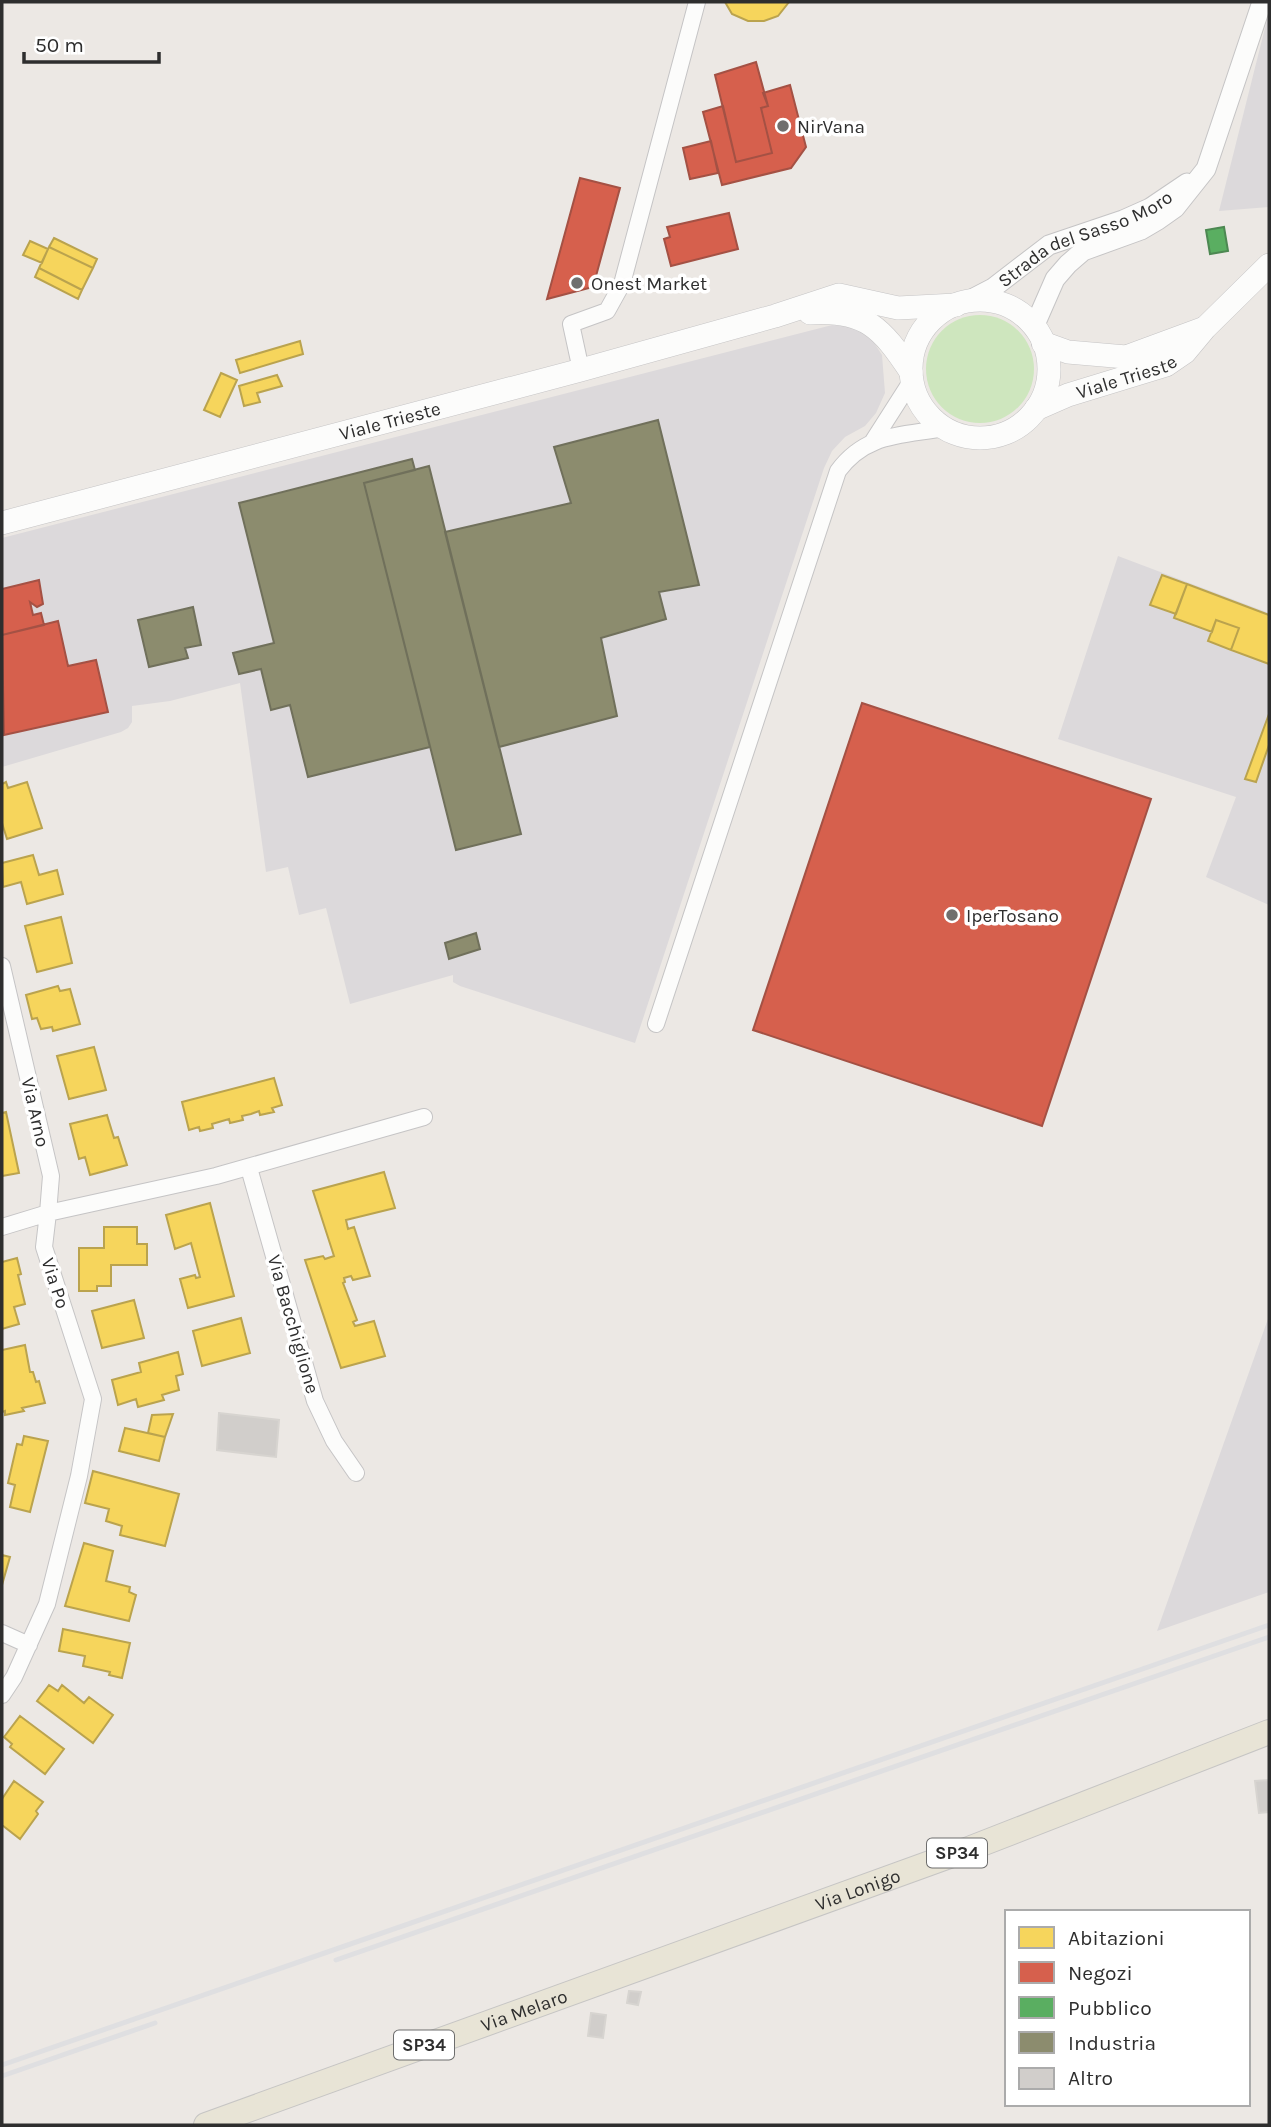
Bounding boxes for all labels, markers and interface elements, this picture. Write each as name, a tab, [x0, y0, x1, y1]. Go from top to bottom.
scale bar	[24, 21, 159, 65]
text: 50 m	[35, 33, 84, 57]
place label: NirVana	[797, 116, 865, 138]
marker: NirVana	[775, 118, 791, 134]
street label: Strada del Sasso Moro	[994, 186, 1177, 292]
place label: Onest Market	[591, 273, 707, 295]
marker: Onest Market	[569, 275, 585, 291]
street label: Viale Trieste	[1074, 351, 1181, 404]
street label: Viale Trieste	[337, 398, 443, 445]
place label: IperTosano	[966, 905, 1059, 927]
marker: IperTosano	[944, 907, 960, 923]
street label: Via Arno	[16, 1075, 54, 1149]
street label: Via Bacchiglione	[263, 1252, 323, 1396]
street label: Via Po	[37, 1255, 74, 1312]
road number: SP34	[927, 1839, 987, 1868]
street label: Via Lonigo	[812, 1865, 904, 1916]
legend	[1005, 1910, 1250, 2106]
text: Abitazioni	[1068, 1926, 1165, 1950]
text: Negozi	[1068, 1961, 1133, 1985]
street label: Via Melaro	[478, 1985, 570, 2037]
text: Pubblico	[1068, 1996, 1152, 2020]
road number: SP34	[394, 2031, 454, 2060]
text: Industria	[1068, 2031, 1156, 2055]
text: Altro	[1068, 2066, 1113, 2090]

